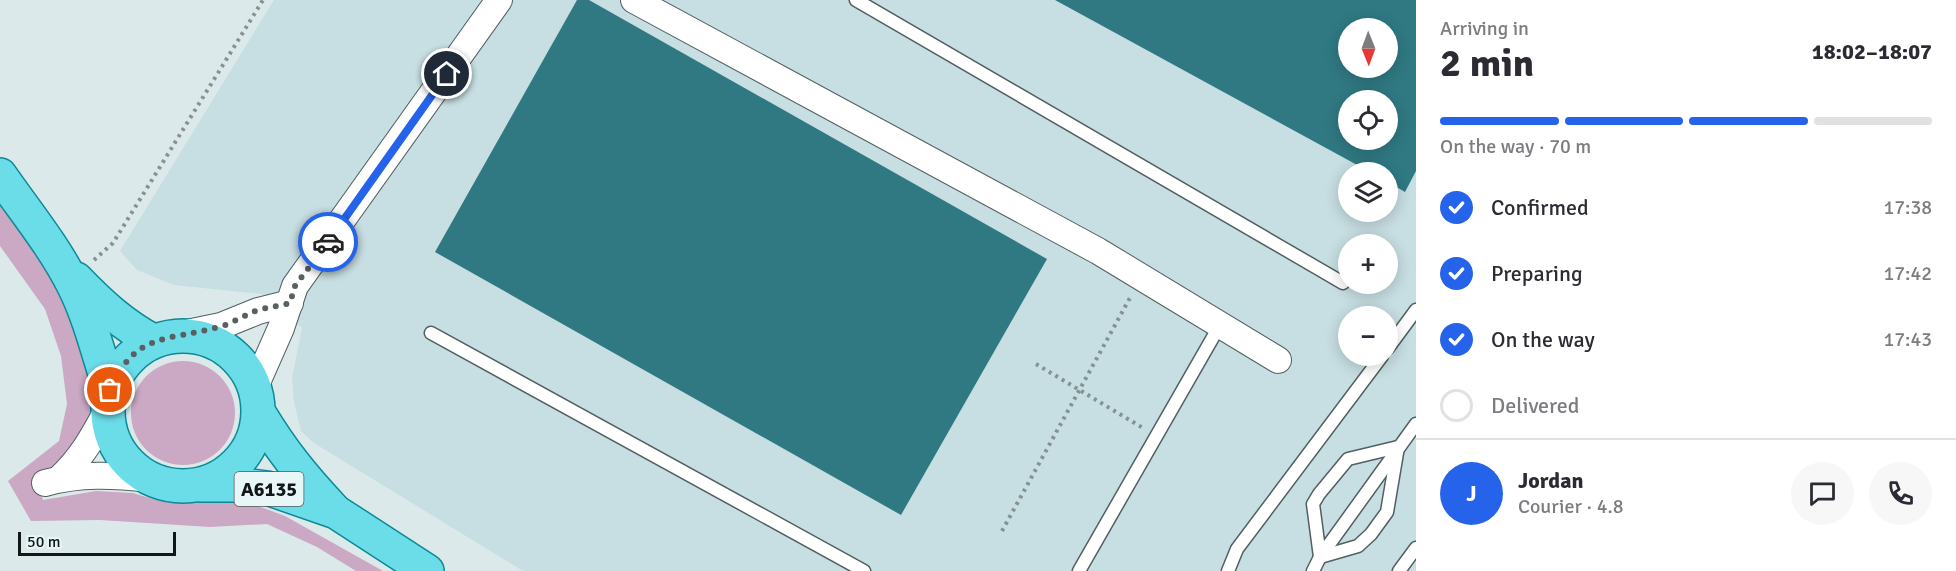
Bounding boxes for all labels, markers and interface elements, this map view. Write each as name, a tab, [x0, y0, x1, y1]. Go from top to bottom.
text: Arriving in	[1440, 16, 1529, 41]
north arrow	[1338, 18, 1398, 78]
map controls	[1338, 18, 1398, 366]
text: 18:02–18:07	[1812, 38, 1932, 65]
text: 2 min	[1440, 39, 1534, 87]
pin	[421, 48, 472, 99]
icon: home	[430, 57, 463, 90]
button: locate	[1338, 90, 1398, 150]
text: On the way · 70 m	[1440, 134, 1591, 159]
button: layers	[1338, 162, 1398, 222]
icon: check	[1440, 191, 1473, 224]
text: Confirmed	[1491, 194, 1589, 221]
text: 17:38	[1883, 195, 1932, 220]
courier	[298, 212, 358, 272]
icon: car	[312, 226, 345, 259]
button: +	[1338, 234, 1398, 294]
icon: check	[1440, 257, 1473, 290]
text: Preparing	[1491, 260, 1583, 287]
text: 17:42	[1883, 261, 1932, 286]
button: −	[1338, 306, 1398, 366]
icon: check	[1440, 323, 1473, 356]
text: On the way	[1491, 326, 1595, 353]
text: 17:43	[1883, 327, 1932, 352]
pin	[84, 364, 135, 415]
icon: bag	[93, 373, 126, 406]
text: Delivered	[1491, 392, 1579, 419]
button: chat	[1791, 462, 1854, 525]
button: phone	[1869, 462, 1932, 525]
text: Jordan	[1518, 467, 1584, 494]
road number: A6135	[234, 472, 304, 506]
text: J	[1466, 480, 1477, 507]
text: Courier · 4.8	[1518, 494, 1624, 519]
scale bar	[18, 529, 176, 556]
text: 50 m	[27, 532, 61, 552]

